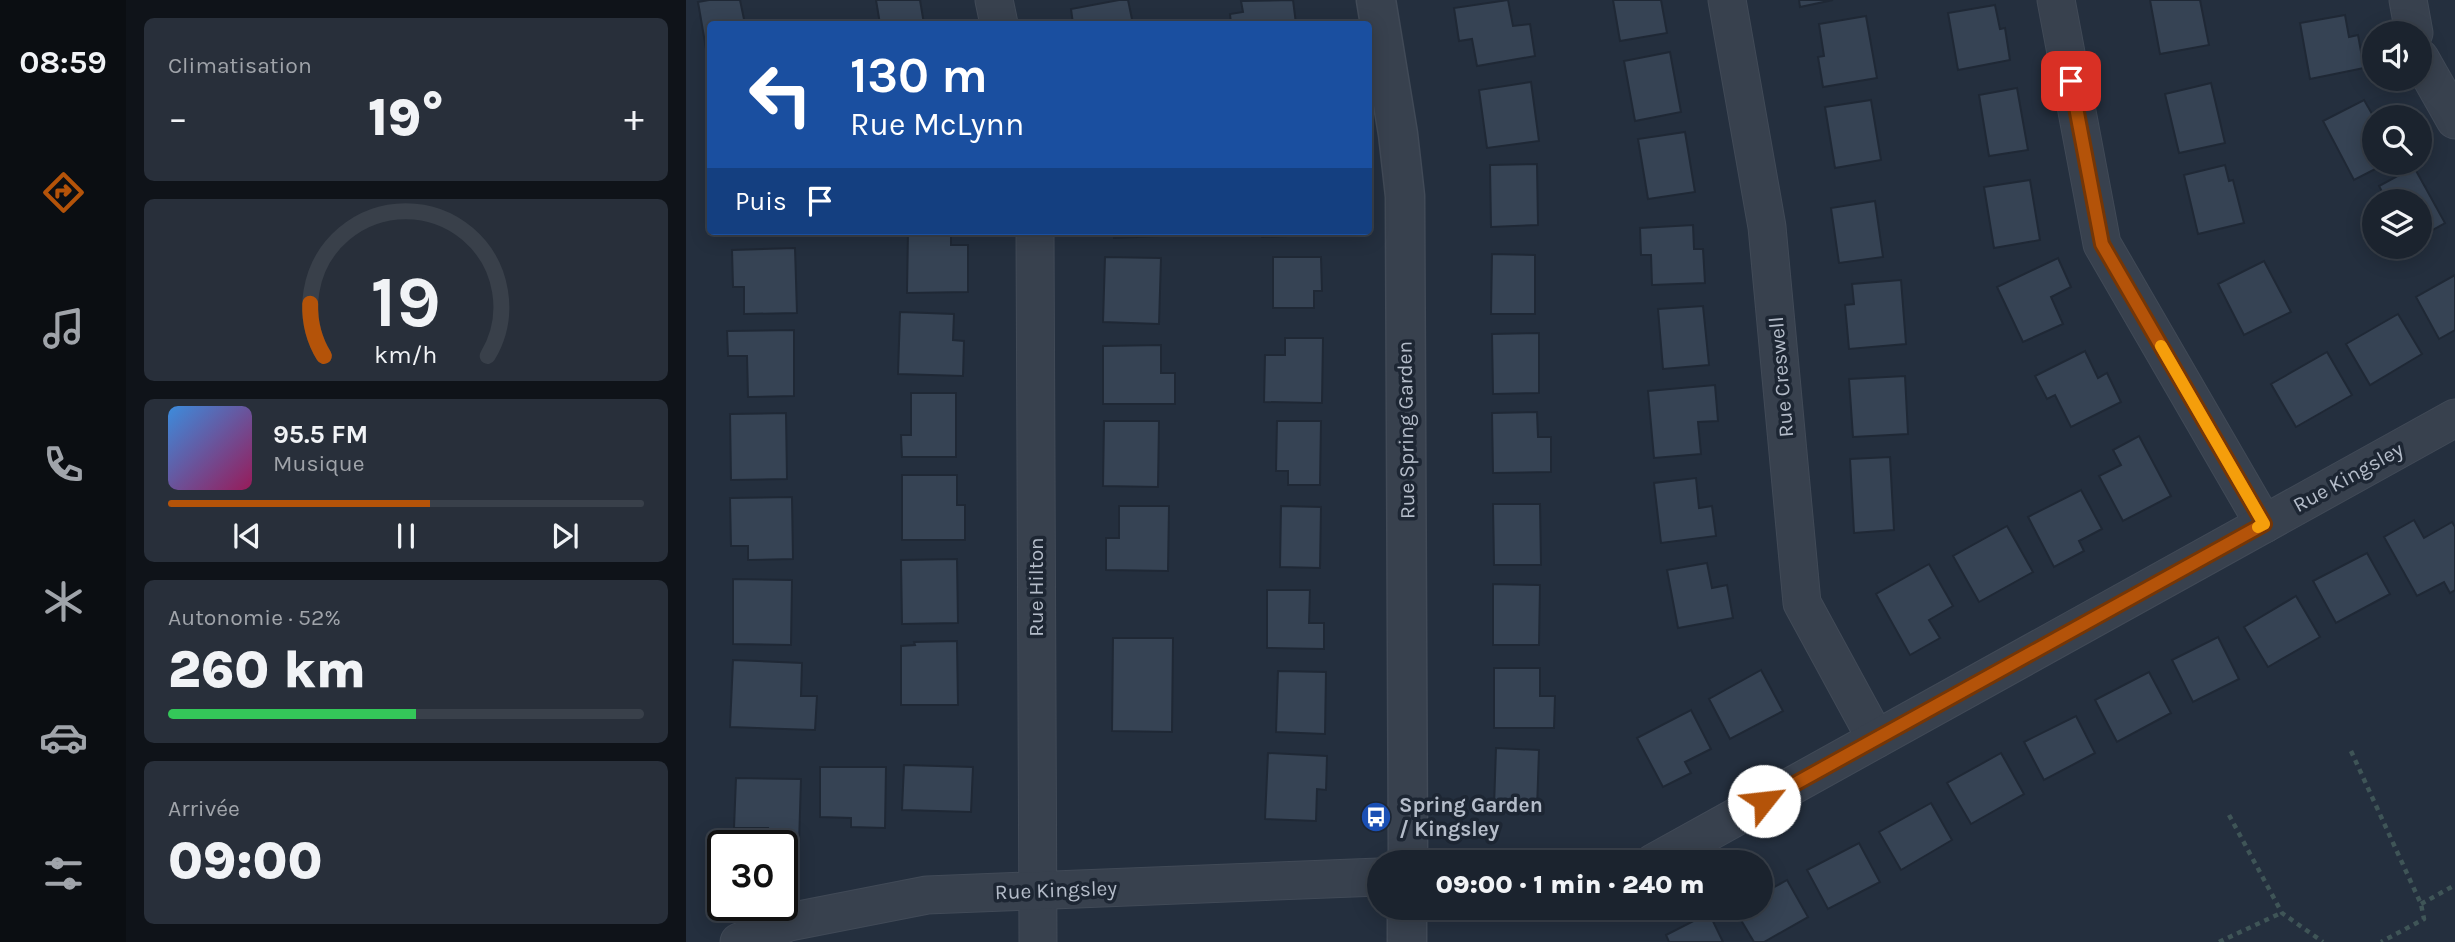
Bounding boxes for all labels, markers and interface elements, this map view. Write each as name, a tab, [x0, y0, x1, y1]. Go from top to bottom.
map controls	[2362, 21, 2432, 259]
button: sound	[2362, 21, 2432, 91]
text: 08:59	[19, 44, 107, 81]
text: 130 m	[850, 47, 988, 104]
icon: left	[735, 49, 826, 140]
pin	[2041, 51, 2101, 111]
text: Climatisation	[168, 52, 312, 79]
icon: arrive	[2052, 62, 2090, 100]
text: 19°	[368, 87, 444, 148]
text: −	[168, 96, 188, 141]
text: +	[624, 96, 644, 141]
button: search	[2362, 105, 2432, 175]
text: Rue McLynn	[850, 106, 1024, 143]
icon: directions	[39, 168, 88, 217]
icon: arrive	[801, 182, 839, 220]
text: Puis	[735, 186, 787, 217]
button: layers	[2362, 189, 2432, 259]
text: 19	[371, 259, 441, 344]
icon: music	[39, 304, 88, 353]
street label: Rue Creswell	[1764, 315, 1798, 439]
text: km/h	[374, 340, 438, 369]
street label: Rue Spring Garden	[1392, 341, 1420, 519]
text: 95.5 FM	[273, 419, 368, 450]
street label: Rue Kingsley	[2289, 437, 2408, 517]
icon: phone	[39, 440, 88, 489]
text: Musique	[273, 450, 365, 477]
icon: previous	[228, 517, 266, 555]
icon: pause	[387, 517, 425, 555]
icon: next	[546, 517, 584, 555]
street label: Rue Hilton	[1024, 537, 1048, 637]
icon: climate	[39, 577, 88, 626]
text: Autonomie · 52%	[168, 604, 341, 631]
text: 260 km	[168, 639, 366, 700]
icon: car	[39, 713, 88, 762]
position arrow	[1727, 764, 1801, 838]
place label: Spring Garden / Kingsley	[1399, 793, 1543, 841]
text: Arrivée	[168, 795, 240, 822]
bus stop icon: Spring Garden / Kingsley	[1359, 800, 1393, 834]
text: 09:00	[168, 830, 323, 891]
speed limit sign: 30	[707, 830, 798, 921]
icon: filters	[39, 849, 88, 898]
text: 09:00 · 1 min · 240 m	[1435, 869, 1705, 900]
street label: Rue Kingsley	[994, 876, 1118, 904]

